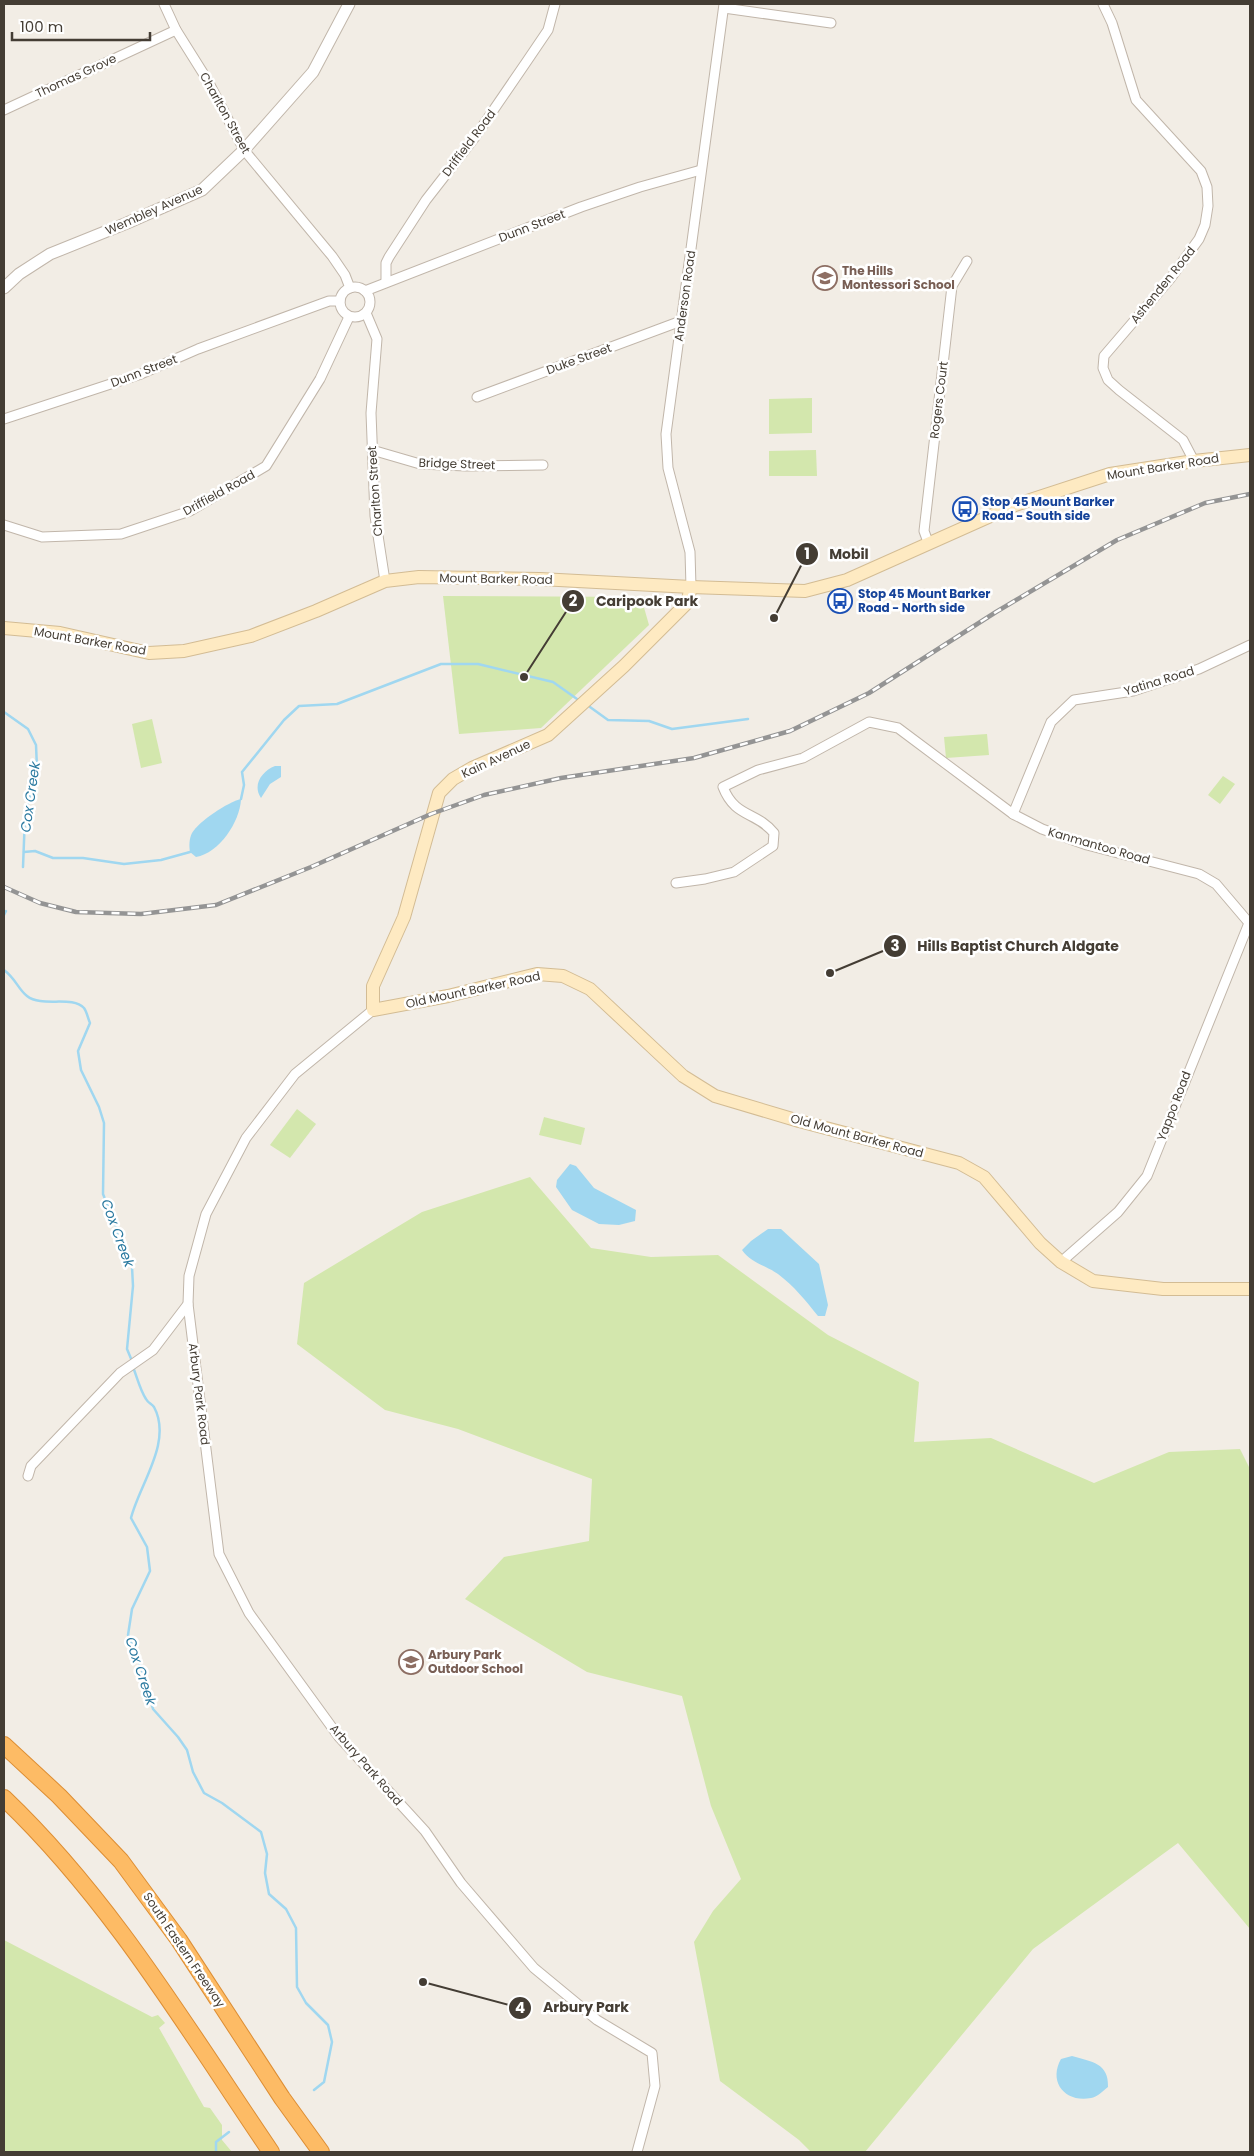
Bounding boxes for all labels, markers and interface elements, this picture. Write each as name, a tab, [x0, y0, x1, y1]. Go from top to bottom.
scale bar	[12, 10, 150, 42]
text: 100 m	[20, 16, 63, 37]
street label: Thomas Grove	[33, 49, 119, 102]
street label: Charlton Street	[196, 69, 255, 156]
street label: Driffield Road	[438, 106, 499, 180]
street label: Wembley Avenue	[102, 180, 205, 239]
street label: Dunn Street	[496, 205, 567, 246]
street label: Ashenden Road	[1126, 243, 1199, 327]
street label: Anderson Road	[670, 249, 699, 343]
place label: The Hills Montessori School	[842, 262, 955, 293]
school or university icon: The Hills Montessori School	[812, 265, 838, 291]
street label: Duke Street	[544, 339, 614, 378]
street label: Dunn Street	[108, 350, 179, 391]
street label: Rogers Court	[925, 360, 952, 440]
street label: Charlton Street	[363, 445, 386, 537]
street label: Mount Barker Road	[1106, 449, 1220, 484]
street label: Bridge Street	[418, 454, 496, 473]
street label: Driffield Road	[180, 466, 258, 519]
place label: Stop 45 Mount Barker Road - South side	[982, 493, 1114, 524]
bus stop icon: Stop 45 Mount Barker Road - South side	[952, 496, 978, 522]
callout: Mobil	[795, 539, 879, 568]
text: 1	[804, 543, 810, 564]
text: Mobil	[829, 544, 869, 564]
street label: Mount Barker Road	[439, 569, 553, 588]
place label: Stop 45 Mount Barker Road - North side	[858, 585, 990, 616]
callout: Caripook Park	[561, 586, 708, 615]
bus stop icon: Stop 45 Mount Barker Road - North side	[827, 588, 853, 614]
text: 2	[569, 590, 578, 611]
text: Caripook Park	[596, 591, 698, 611]
street label: Mount Barker Road	[33, 622, 147, 659]
street label: Yatina Road	[1122, 662, 1196, 699]
street label: Kain Avenue	[459, 735, 533, 782]
water label: Cox Creek	[15, 760, 45, 834]
street label: Kanmantoo Road	[1046, 823, 1152, 868]
callout: Hills Baptist Church Aldgate	[882, 932, 1129, 961]
text: 3	[890, 935, 900, 956]
text: Hills Baptist Church Aldgate	[917, 936, 1119, 956]
street label: Old Mount Barker Road	[404, 967, 542, 1012]
street label: Yappo Road	[1152, 1068, 1195, 1143]
street label: Old Mount Barker Road	[789, 1110, 926, 1161]
water label: Cox Creek	[96, 1196, 140, 1271]
street label: Arbury Park Road	[185, 1342, 214, 1446]
water label: Cox Creek	[120, 1634, 162, 1709]
place label: Arbury Park Outdoor School	[428, 1646, 523, 1677]
school or university icon: Arbury Park Outdoor School	[398, 1649, 424, 1675]
street label: Arbury Park Road	[326, 1720, 407, 1809]
street label: South Eastern Freeway	[139, 1889, 229, 2011]
callout: Arbury Park	[508, 1993, 639, 2022]
text: 4	[515, 1997, 525, 2018]
text: Arbury Park	[543, 1997, 629, 2017]

